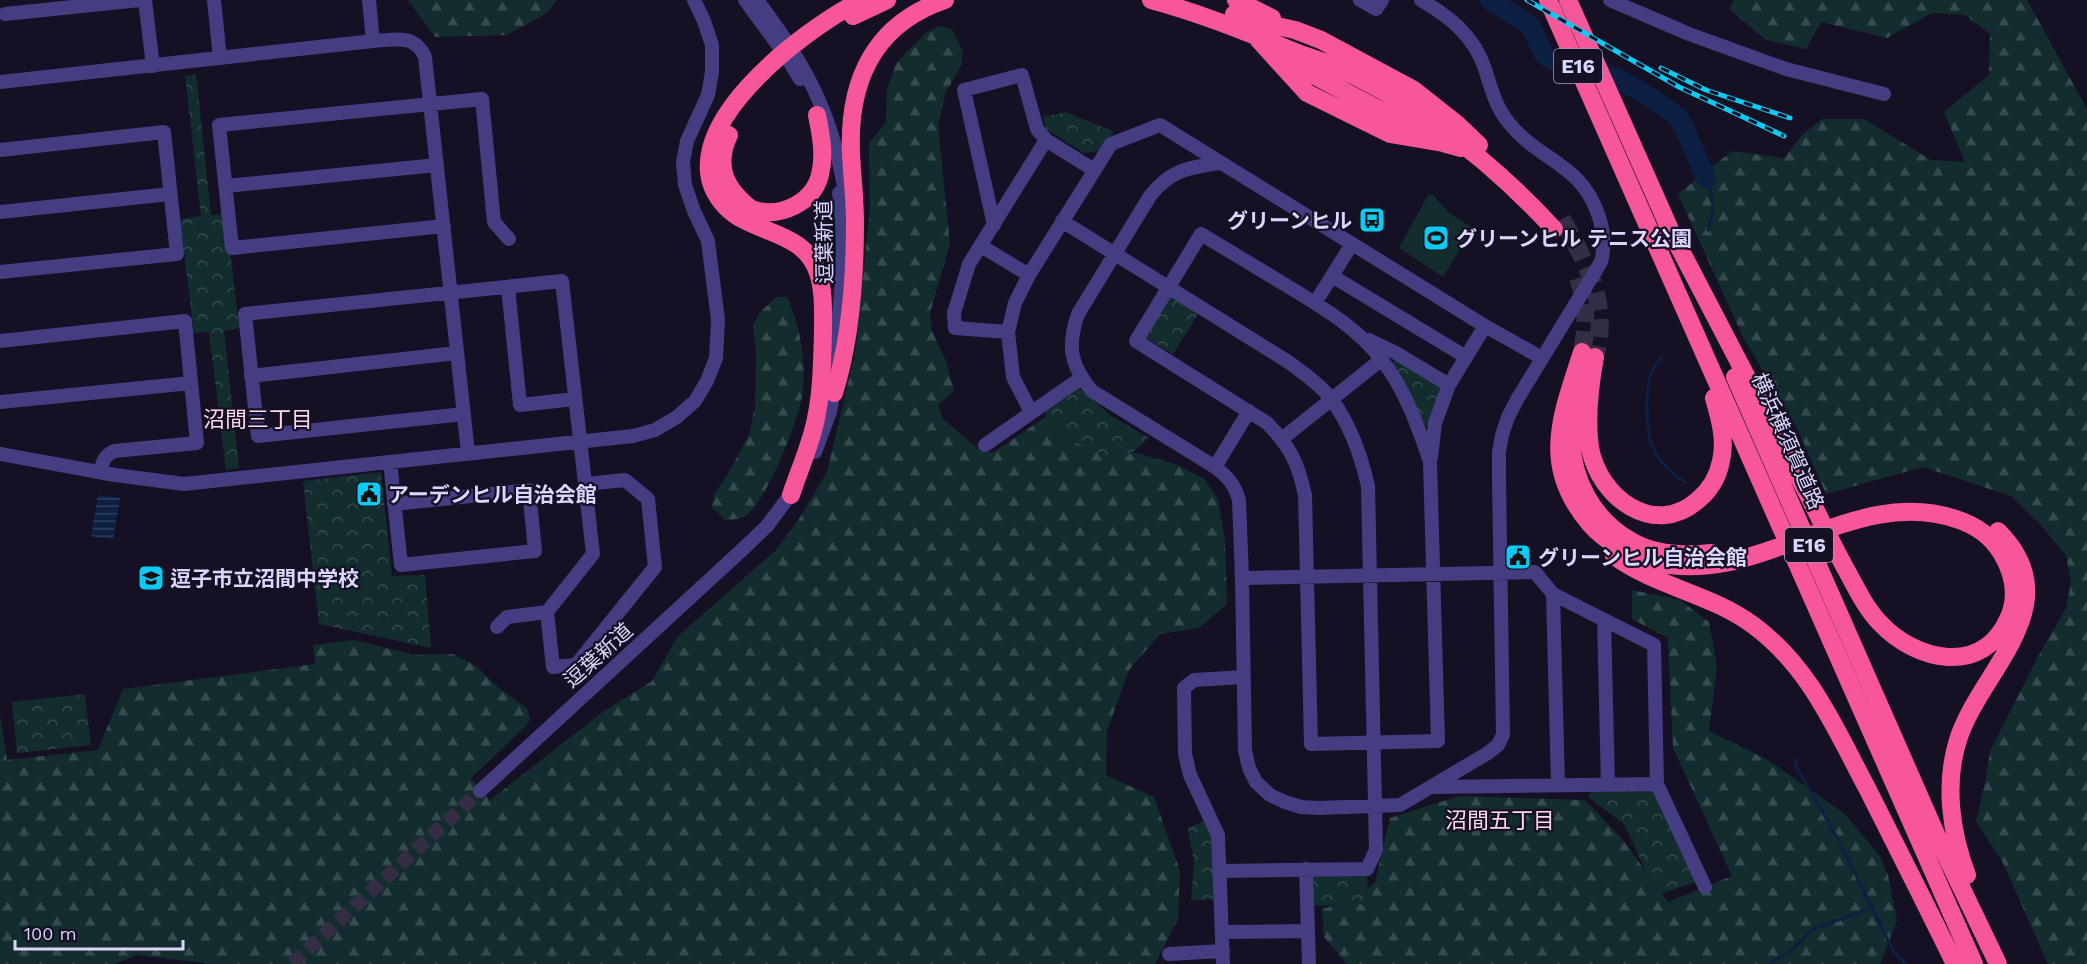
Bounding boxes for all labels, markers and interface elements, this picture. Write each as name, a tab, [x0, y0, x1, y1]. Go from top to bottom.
road number: E16	[1554, 49, 1602, 83]
street label: 逗葉新道	[811, 200, 837, 284]
bus stop icon: グリーンヒル	[1357, 205, 1387, 235]
place label: グリーンヒル	[1227, 208, 1352, 233]
sports icon: グリーンヒル テニス公園	[1421, 223, 1451, 253]
place label: グリーンヒル テニス公園	[1456, 226, 1692, 251]
street label: 横浜横須賀道路	[1747, 369, 1829, 513]
district label: 沼間三丁目	[203, 407, 313, 432]
public building icon: アーデンヒル自治会館	[354, 479, 384, 509]
place label: アーデンヒル自治会館	[388, 482, 597, 507]
road number: E16	[1785, 528, 1833, 562]
public building icon: グリーンヒル自治会館	[1503, 542, 1533, 572]
place label: グリーンヒル自治会館	[1538, 545, 1747, 570]
school or university icon: 逗子市立沼間中学校	[136, 563, 166, 593]
place label: 逗子市立沼間中学校	[170, 566, 359, 591]
street label: 逗葉新道	[558, 618, 638, 692]
district label: 沼間五丁目	[1445, 808, 1555, 833]
scale bar	[15, 913, 183, 951]
text: 100 m	[24, 923, 77, 944]

